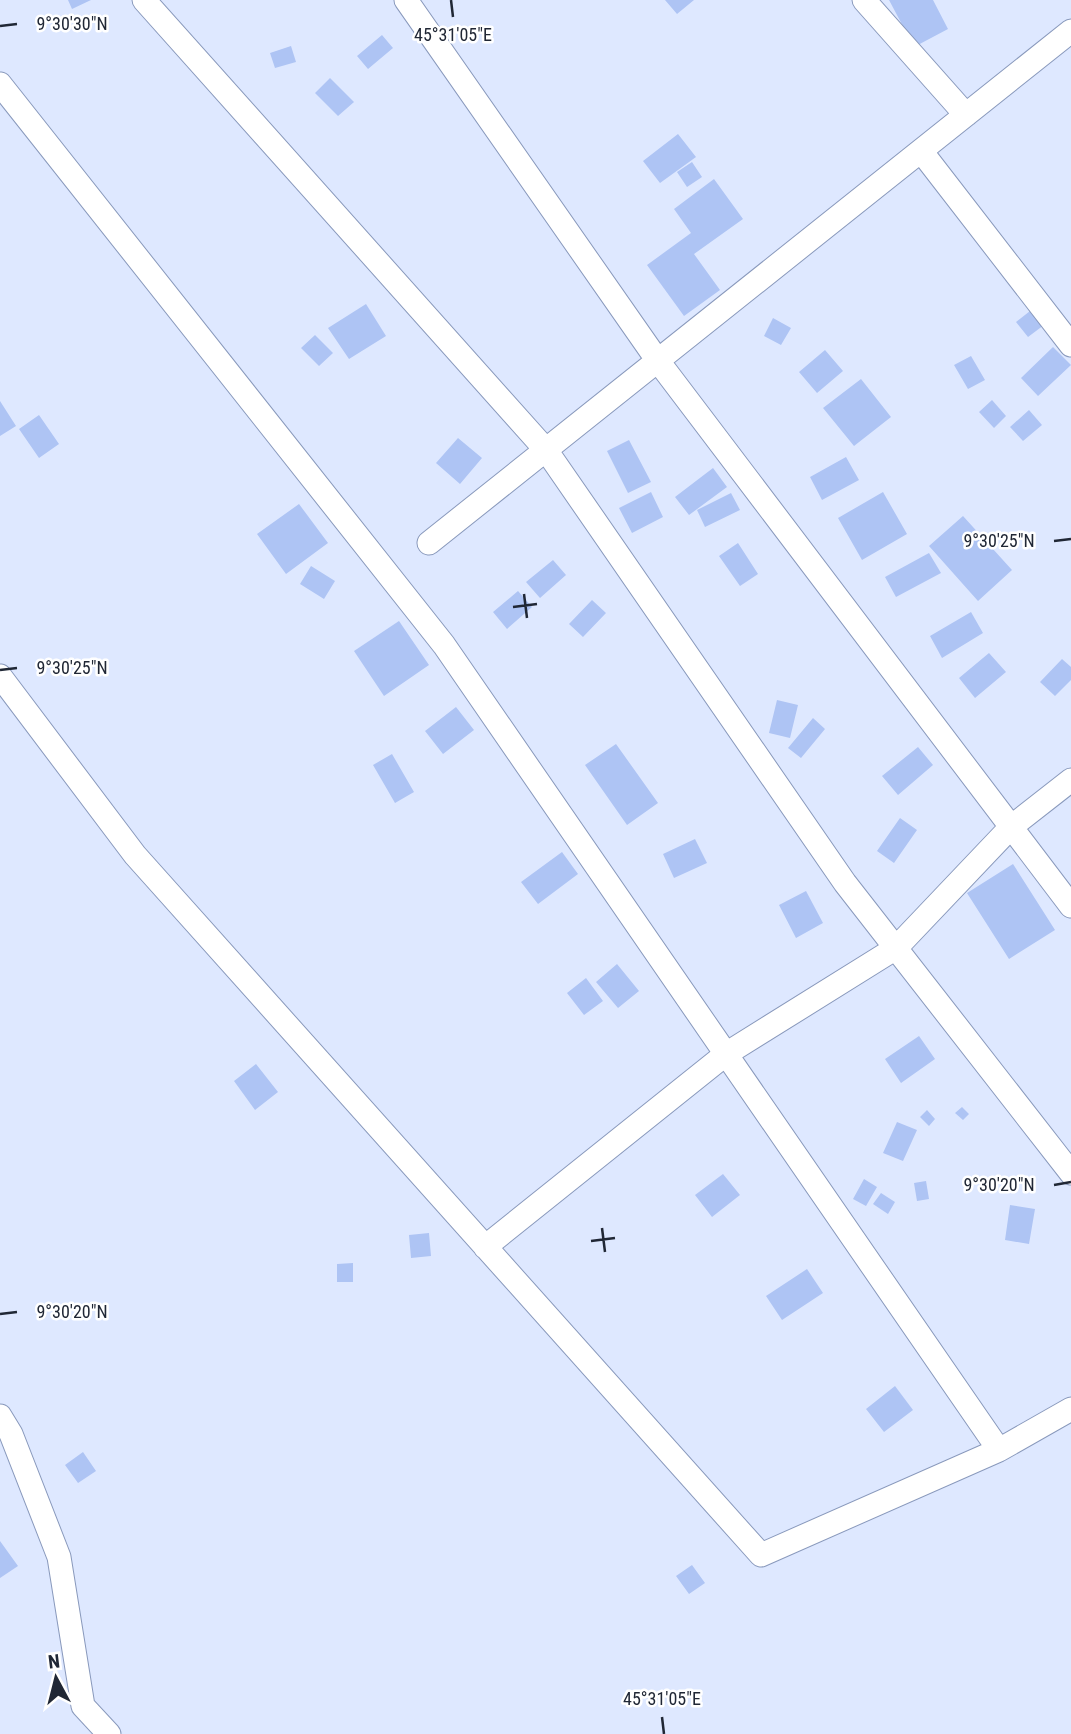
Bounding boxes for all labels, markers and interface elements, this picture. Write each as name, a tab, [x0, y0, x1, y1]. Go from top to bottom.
text: 9°30'30"N	[36, 13, 108, 34]
text: 45°31'05"E	[414, 24, 492, 45]
text: 9°30'25"N	[963, 530, 1035, 551]
text: 9°30'25"N	[36, 657, 108, 678]
text: 9°30'20"N	[963, 1174, 1035, 1195]
text: 9°30'20"N	[36, 1301, 108, 1322]
north arrow	[21, 1643, 91, 1713]
text: N	[47, 1649, 61, 1674]
text: 45°31'05"E	[623, 1688, 701, 1709]

